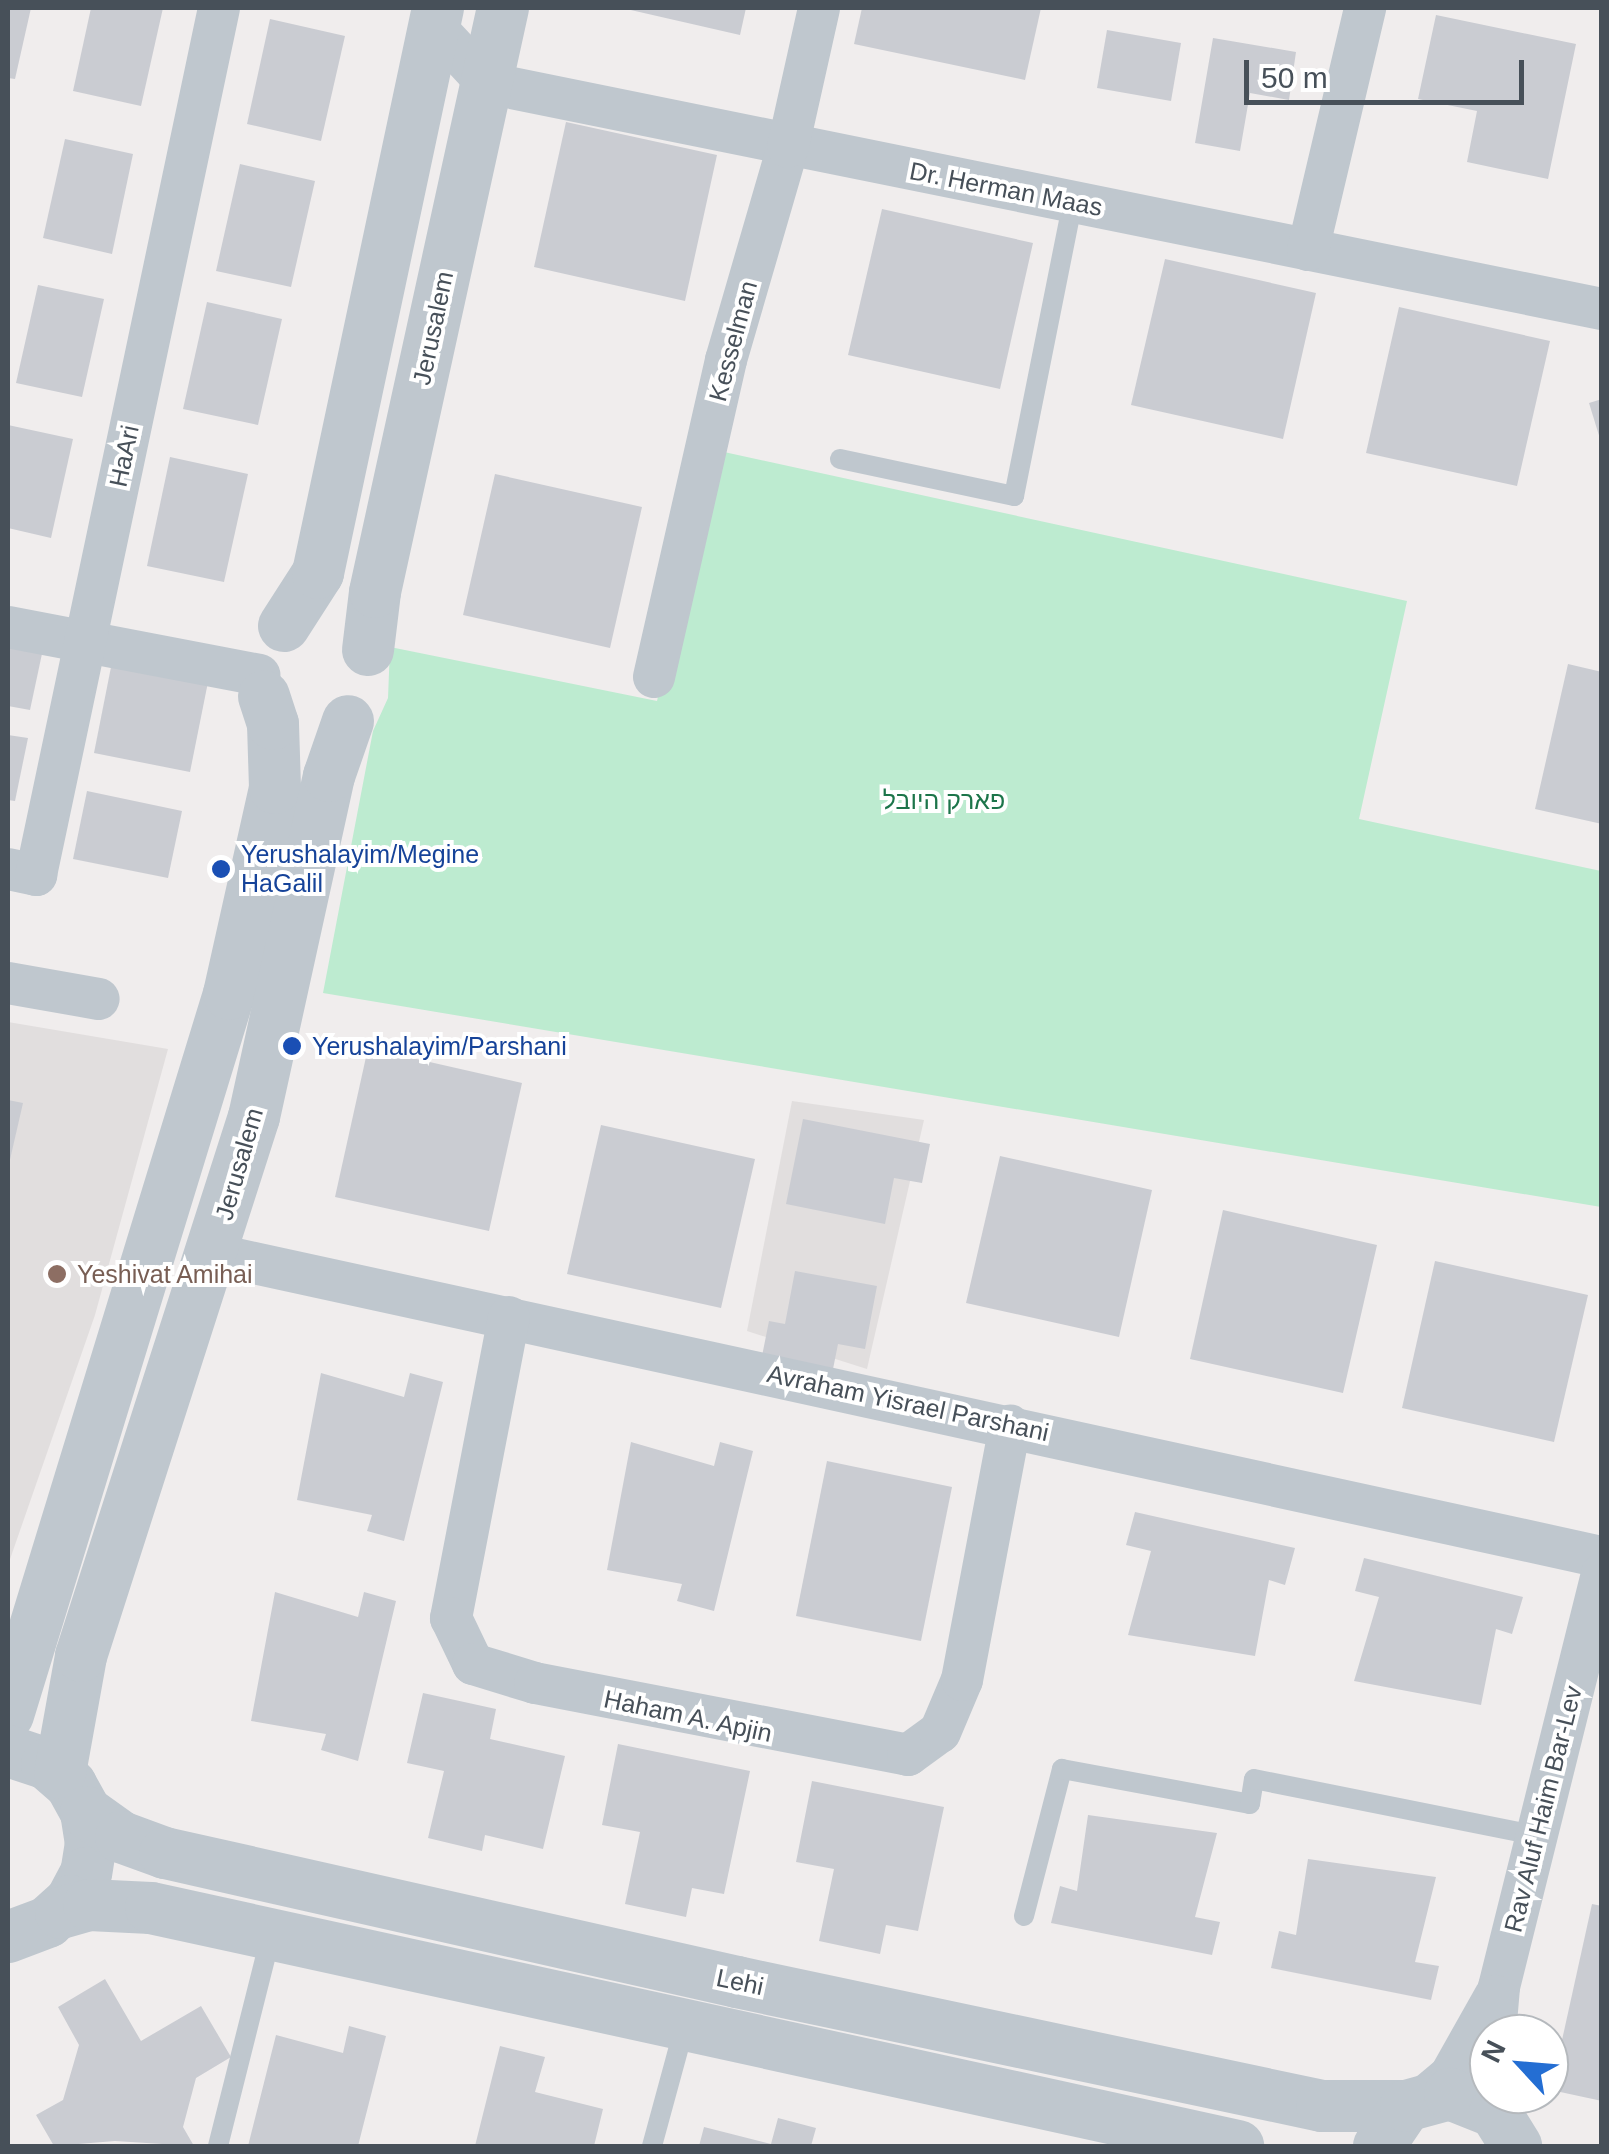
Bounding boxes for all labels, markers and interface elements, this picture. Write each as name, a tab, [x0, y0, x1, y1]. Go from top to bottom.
scale bar	[1249, 40, 1529, 102]
text: 50 m	[1261, 61, 1328, 94]
street label: Dr. Herman Maas	[907, 156, 1105, 222]
street label: Jerusalem	[406, 268, 460, 388]
street label: Kesselman	[703, 277, 763, 405]
street label: HaAri	[103, 422, 145, 490]
park label: פארק היובל	[883, 785, 1005, 815]
place label: Yerushalayim/Megine HaGalil	[241, 840, 479, 899]
marker: Yerushalayim/Megine HaGalil	[210, 858, 232, 880]
place label: Yerushalayim/Parshani	[312, 1031, 567, 1061]
marker: Yerushalayim/Parshani	[281, 1035, 303, 1057]
street label: Jerusalem	[209, 1104, 269, 1224]
place label: Yeshivat Amihai	[77, 1259, 254, 1289]
marker: Yeshivat Amihai	[46, 1263, 68, 1285]
street label: Avraham Yisrael Parshani	[764, 1358, 1052, 1448]
street label: Rav Aluf Haim Bar-Lev	[1498, 1682, 1588, 1936]
street label: Haham A. Apjin	[600, 1683, 776, 1749]
street label: Lehi	[714, 1962, 766, 2002]
north arrow	[1469, 2014, 1569, 2114]
text: N	[1475, 2036, 1512, 2067]

